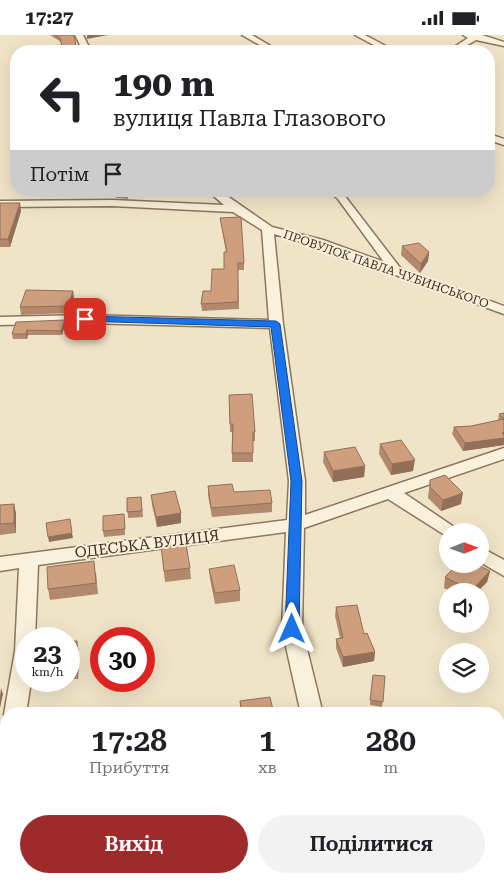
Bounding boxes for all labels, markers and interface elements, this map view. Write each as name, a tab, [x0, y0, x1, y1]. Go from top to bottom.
text: 17:27	[25, 6, 74, 29]
text: 190 m	[113, 64, 214, 105]
icon: left	[30, 65, 95, 130]
text: вулиця Павла Глазового	[113, 106, 386, 131]
icon: arrive	[99, 160, 127, 188]
text: Потім	[30, 163, 89, 186]
street label: ПРОВУЛОК ПАВЛА ЧУБИНСЬКОГО	[281, 227, 491, 311]
pin	[64, 298, 106, 340]
icon: arrive	[71, 305, 99, 333]
north arrow	[439, 523, 489, 573]
map controls	[439, 523, 489, 693]
street label: ОДЕСЬКА ВУЛИЦЯ	[74, 526, 220, 562]
button: sound	[439, 583, 489, 633]
position arrow	[265, 602, 317, 654]
speed limit sign: 30	[90, 627, 155, 692]
text: 23	[33, 639, 62, 668]
button: layers	[439, 643, 489, 693]
text: km/h	[31, 665, 64, 679]
text: 17:28	[91, 723, 167, 758]
text: 1	[259, 723, 276, 758]
text: 280	[366, 723, 416, 758]
text: Прибуття	[89, 758, 169, 777]
text: хв	[258, 758, 277, 777]
text: m	[384, 758, 398, 777]
button: Вихід	[20, 815, 248, 873]
button: Поділитися	[258, 815, 485, 873]

